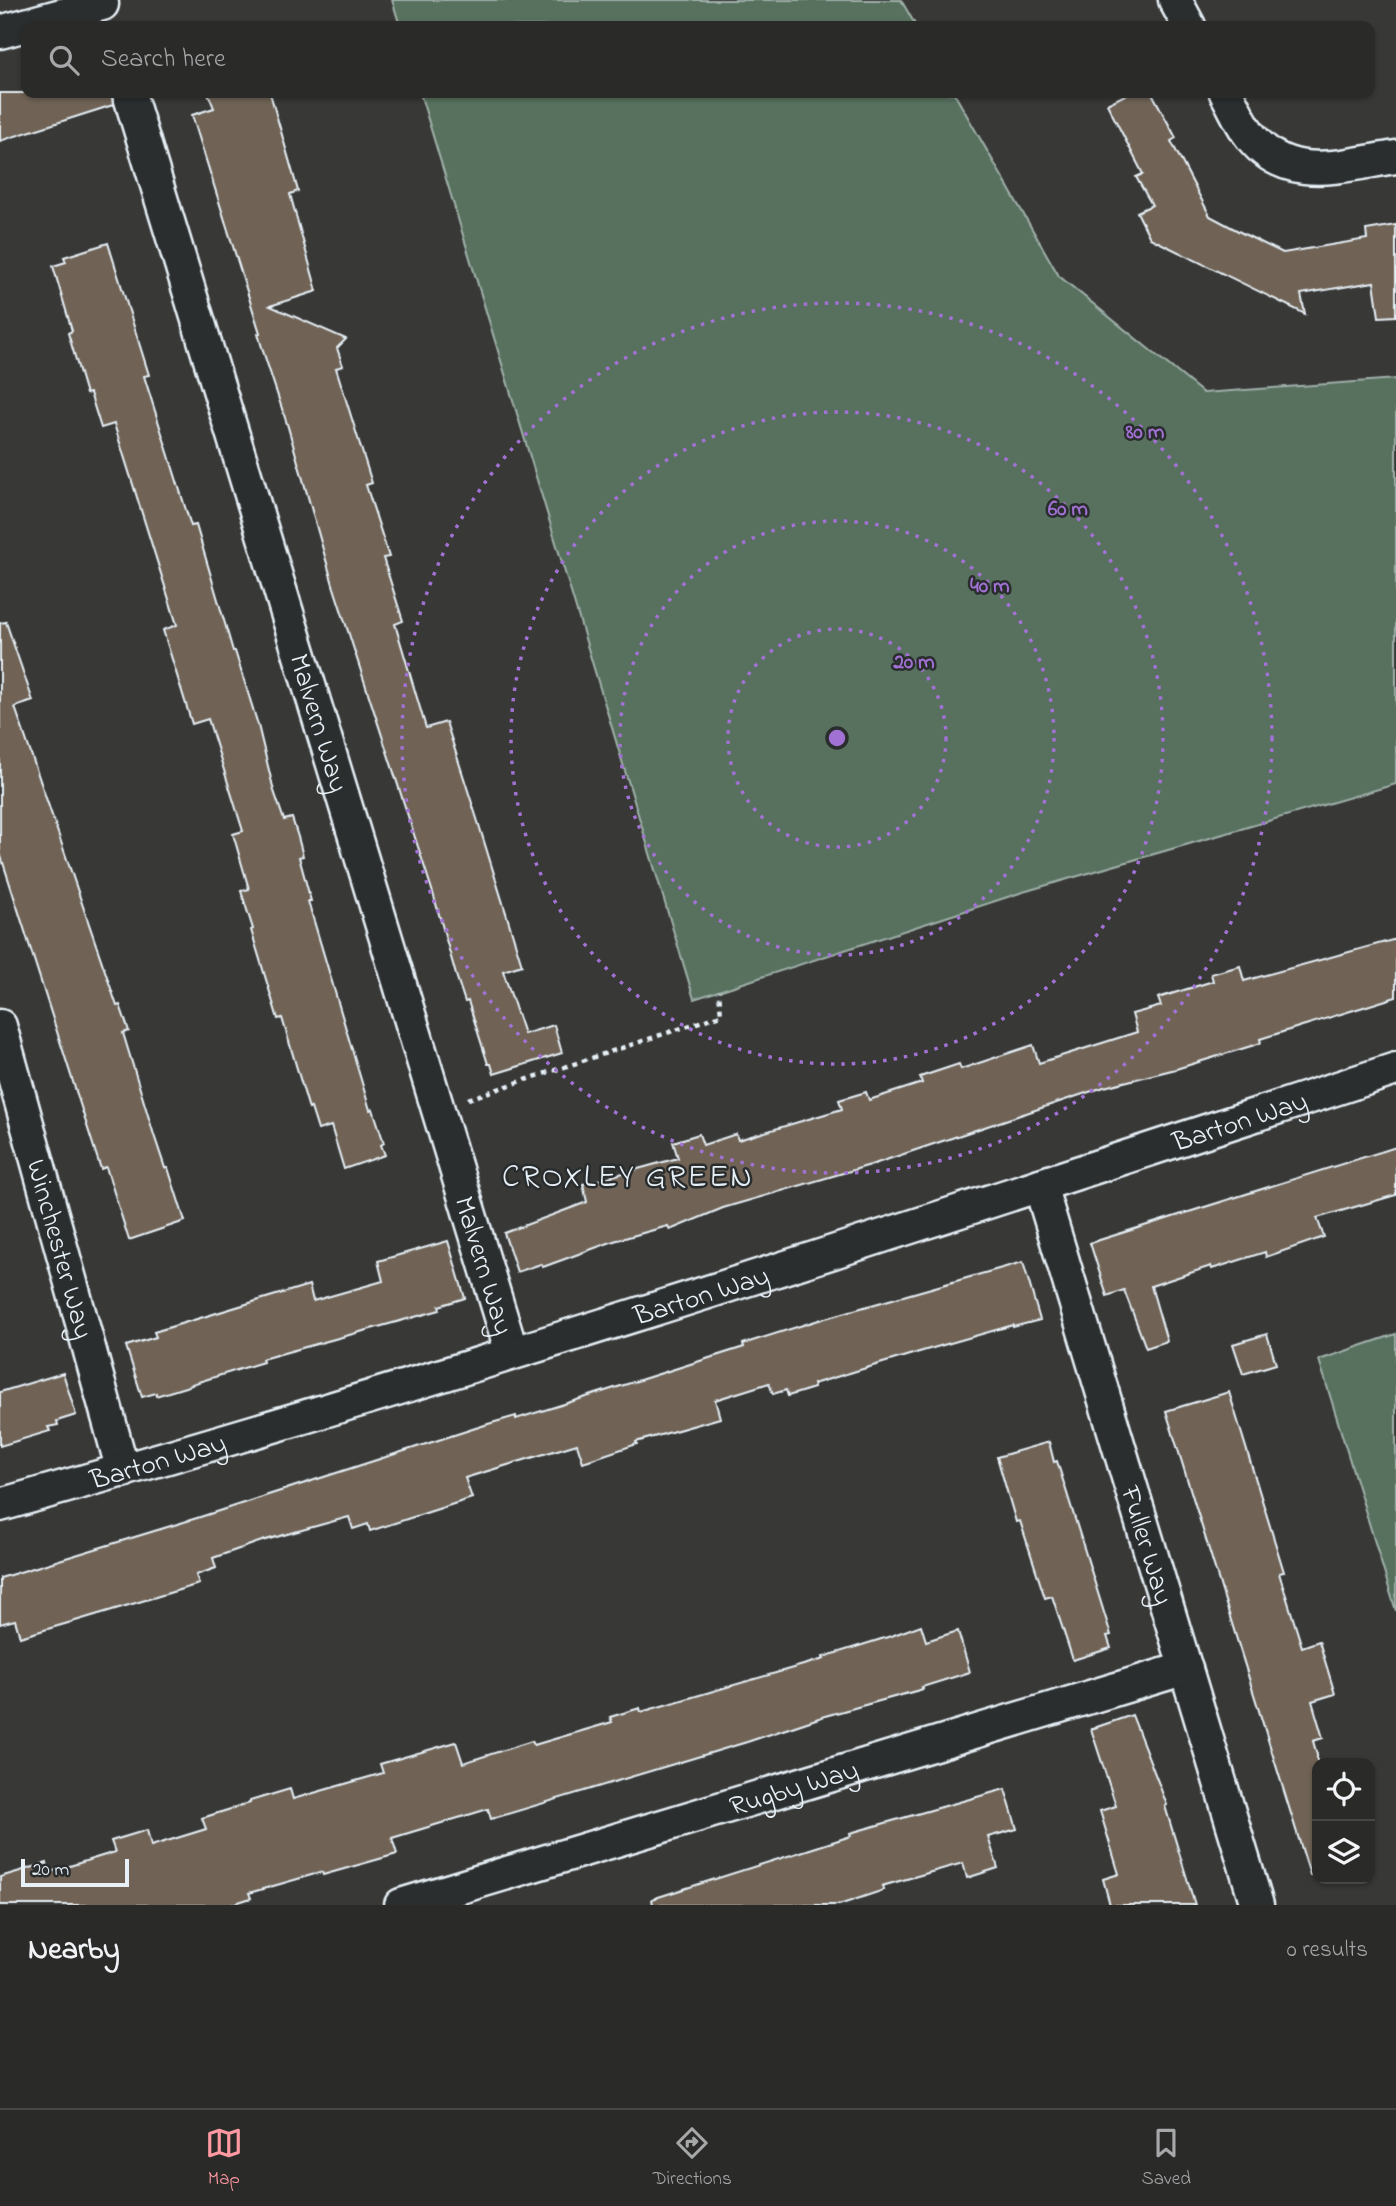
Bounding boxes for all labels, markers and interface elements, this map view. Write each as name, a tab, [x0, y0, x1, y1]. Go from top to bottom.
search box	[21, 21, 1375, 98]
icon: search	[45, 41, 83, 79]
text: Search here	[101, 41, 226, 79]
text: 80 m	[1125, 418, 1164, 448]
text: 60 m	[1048, 495, 1088, 525]
text: 40 m	[970, 572, 1010, 602]
text: 20 m	[892, 648, 935, 678]
street label: Malvern Way	[277, 649, 357, 798]
centre of rings	[825, 726, 849, 750]
street label: Barton Way	[1167, 1082, 1314, 1165]
street label: Winchester Way	[14, 1155, 103, 1344]
district label: CROXLEY GREEN	[502, 1155, 754, 1202]
street label: Malvern Way	[442, 1192, 522, 1340]
street label: Barton Way	[628, 1257, 775, 1339]
street label: Barton Way	[85, 1424, 232, 1503]
street label: Fuller Way	[1108, 1481, 1182, 1610]
street label: Rugby Way	[725, 1751, 864, 1829]
map controls	[1312, 1758, 1375, 1884]
button: locate	[1312, 1758, 1375, 1821]
button: layers	[1312, 1821, 1375, 1884]
scale bar	[21, 1856, 130, 1888]
text: 20 m	[32, 1857, 69, 1884]
text: Nearby	[28, 1929, 120, 1973]
text: 0 results	[1287, 1934, 1368, 1967]
tab: Map	[205, 2124, 243, 2193]
tab: Directions	[653, 2124, 732, 2193]
tab: Saved	[1142, 2124, 1191, 2193]

